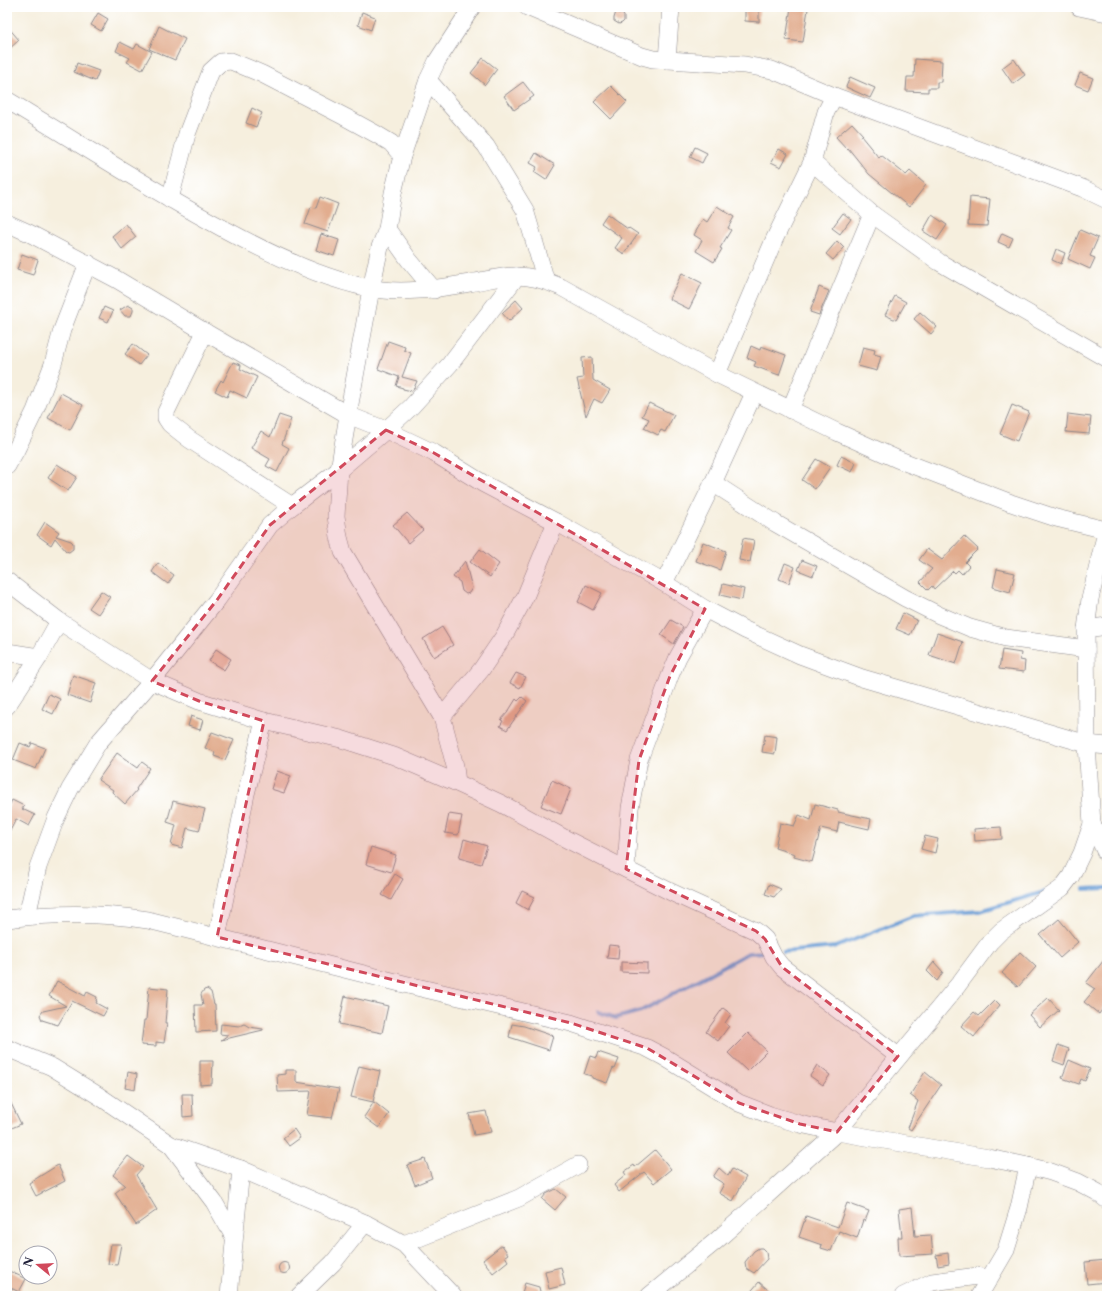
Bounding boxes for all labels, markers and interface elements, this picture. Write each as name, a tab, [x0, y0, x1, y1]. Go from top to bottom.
north arrow	[18, 1245, 58, 1285]
text: N	[20, 1255, 37, 1269]

